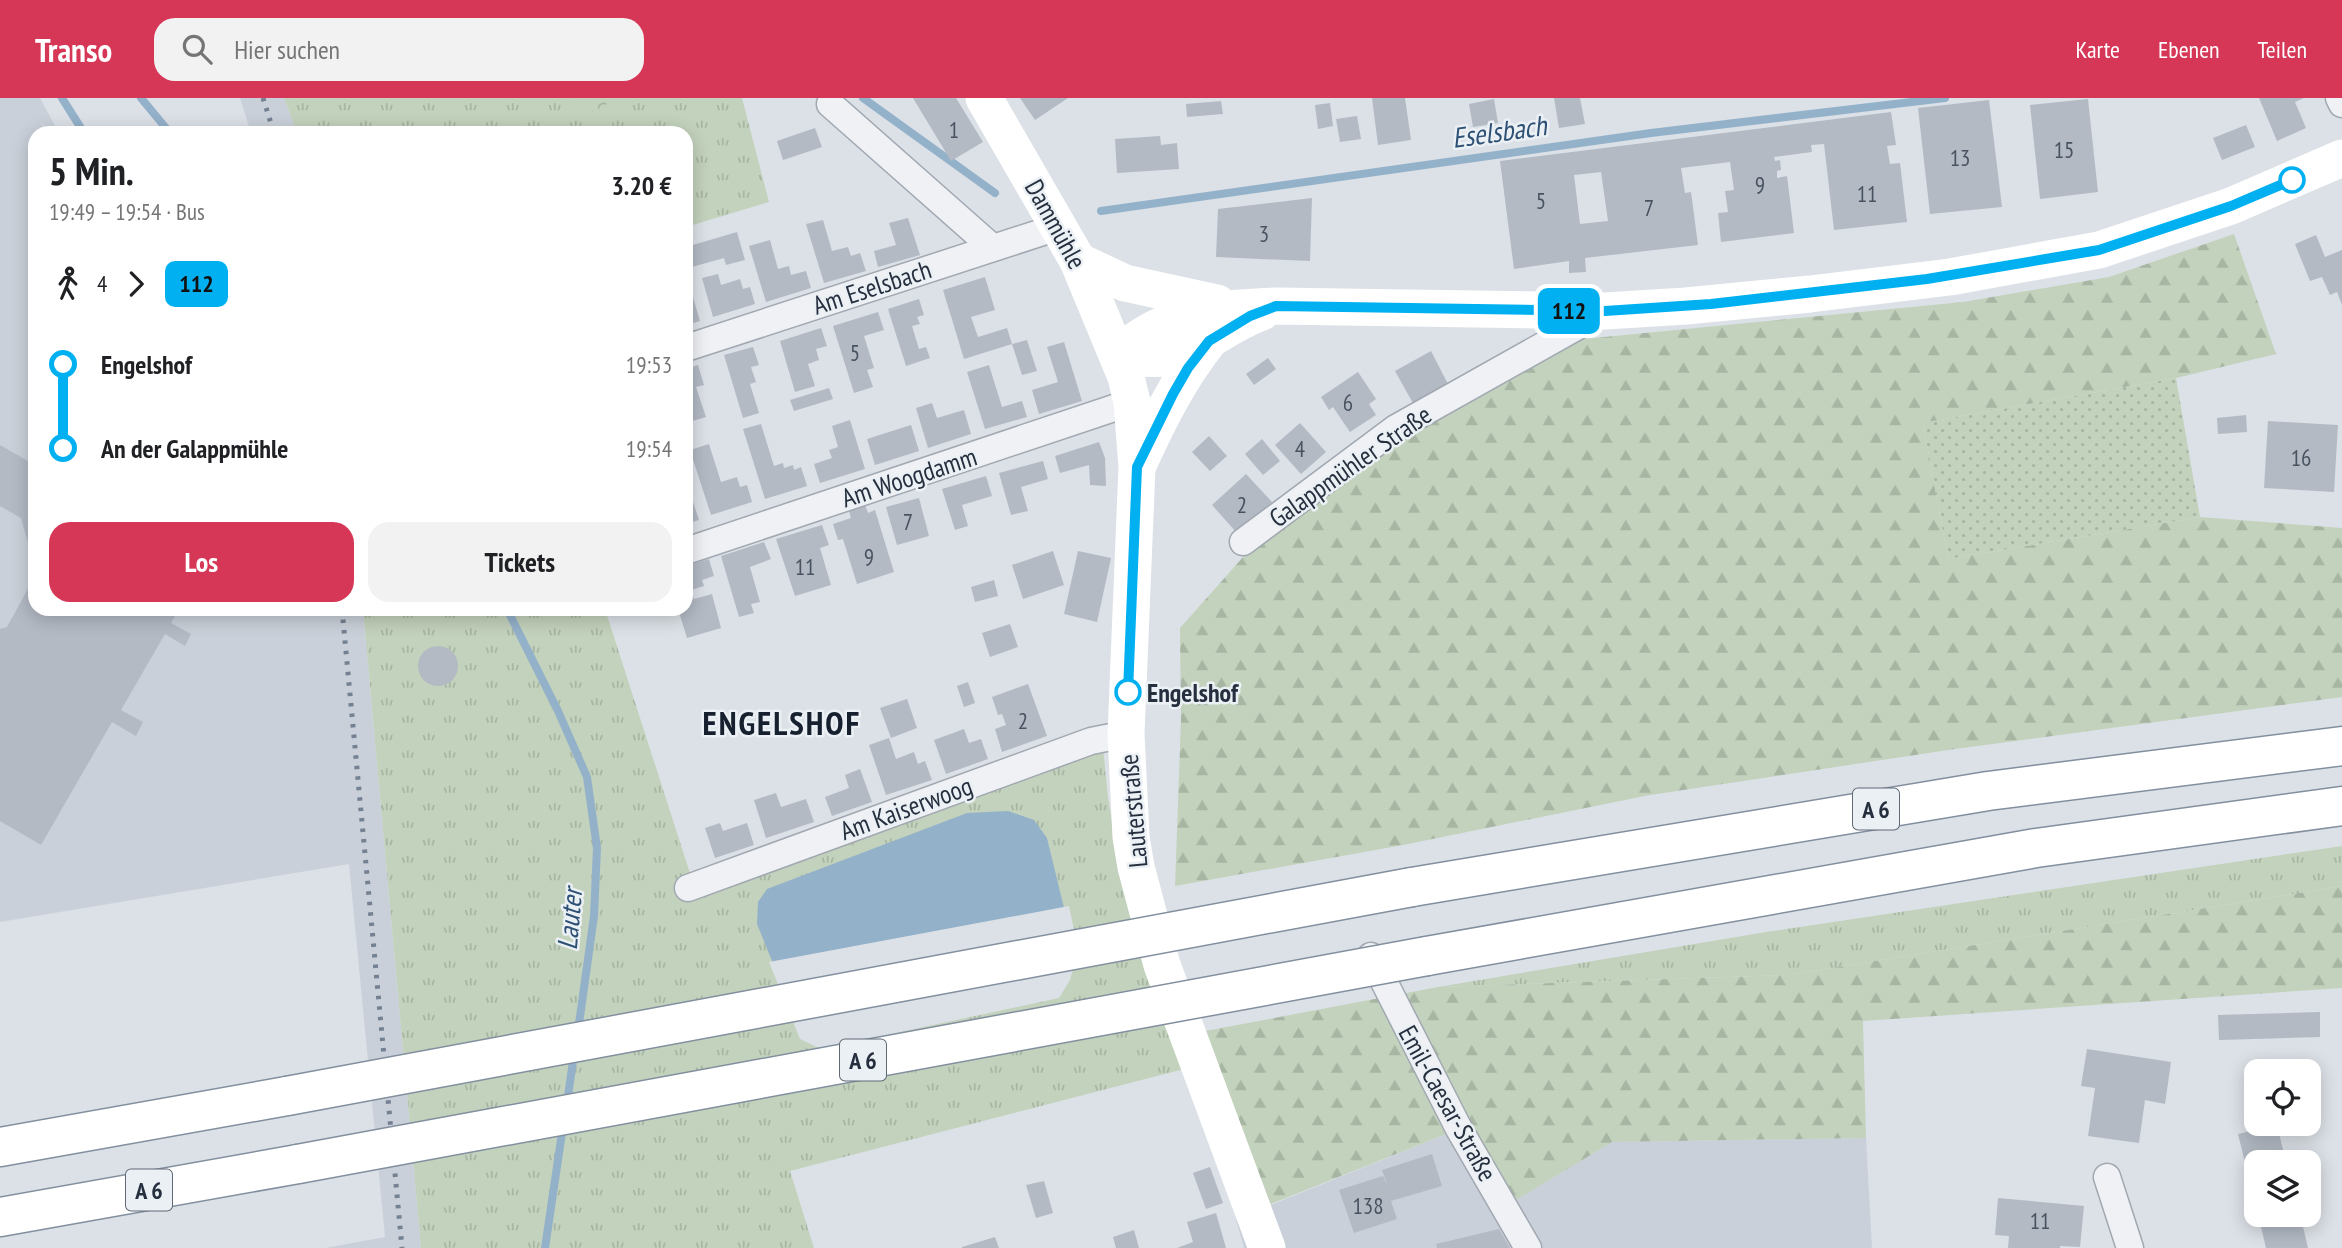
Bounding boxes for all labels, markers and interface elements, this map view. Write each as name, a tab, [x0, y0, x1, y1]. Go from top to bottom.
search box	[154, 18, 644, 81]
text: Transo	[35, 28, 112, 71]
icon: search	[178, 30, 216, 68]
text: Hier suchen	[234, 33, 340, 66]
text: Karte	[2076, 34, 2120, 65]
text: Ebenen	[2158, 34, 2220, 65]
text: Teilen	[2258, 34, 2307, 65]
water label: Eselsbach	[1450, 106, 1550, 156]
house number: 1	[949, 115, 959, 144]
house number: 15	[2054, 135, 2074, 164]
house number: 13	[1950, 143, 1970, 172]
text: 5 Min.	[49, 146, 134, 195]
unlabelled marker	[2279, 167, 2305, 193]
text: 3.20 €	[611, 169, 672, 202]
house number: 9	[1755, 170, 1765, 199]
street label: Dammühle	[1018, 173, 1094, 275]
house number: 11	[1857, 179, 1877, 208]
house number: 5	[1536, 186, 1546, 215]
house number: 7	[1644, 193, 1654, 222]
text: 19:49 – 19:54 · Bus	[49, 197, 205, 226]
house number: 3	[1259, 219, 1269, 248]
street label: Am Eselsbach	[809, 252, 935, 322]
icon: walk	[49, 265, 87, 303]
icon: forward	[117, 265, 155, 303]
text: 112	[179, 268, 214, 299]
text: 4	[97, 269, 107, 298]
line badge: 112	[1529, 288, 1609, 334]
text: 112	[1552, 295, 1586, 326]
house number: 5	[850, 338, 860, 367]
text: Engelshof	[101, 348, 192, 381]
text: 19:53	[626, 350, 672, 379]
house number: 6	[1343, 388, 1353, 417]
street label: Galappmühler Straße	[1262, 398, 1438, 534]
text: An der Galappmühle	[101, 432, 288, 465]
text: 19:54	[626, 434, 672, 463]
house number: 4	[1295, 434, 1305, 463]
street label: Am Woogdamm	[837, 440, 981, 514]
house number: 16	[2291, 443, 2311, 472]
house number: 2	[1237, 490, 1247, 519]
house number: 7	[903, 507, 913, 536]
button: Los	[49, 522, 354, 602]
button: Tickets	[368, 522, 672, 602]
house number: 9	[864, 542, 874, 571]
house number: 11	[795, 552, 815, 581]
place label: Engelshof	[1147, 676, 1240, 709]
marker: Engelshof	[1115, 679, 1141, 705]
district label: ENGELSHOF	[703, 701, 861, 744]
house number: 2	[1018, 706, 1028, 735]
street label: Lauterstraße	[1112, 753, 1154, 869]
street label: Am Kaiserwoog	[835, 769, 977, 847]
road number: A 6	[1853, 788, 1899, 830]
water label: Lauter	[548, 883, 590, 951]
street label: Emil-Caesar-Straße	[1392, 1019, 1504, 1187]
road number: A 6	[840, 1040, 886, 1080]
map controls	[2244, 1059, 2321, 1227]
button: locate	[2244, 1059, 2321, 1136]
button: layers	[2244, 1150, 2321, 1227]
road number: A 6	[126, 1170, 172, 1210]
house number: 138	[1352, 1191, 1384, 1220]
house number: 11	[2030, 1206, 2050, 1235]

